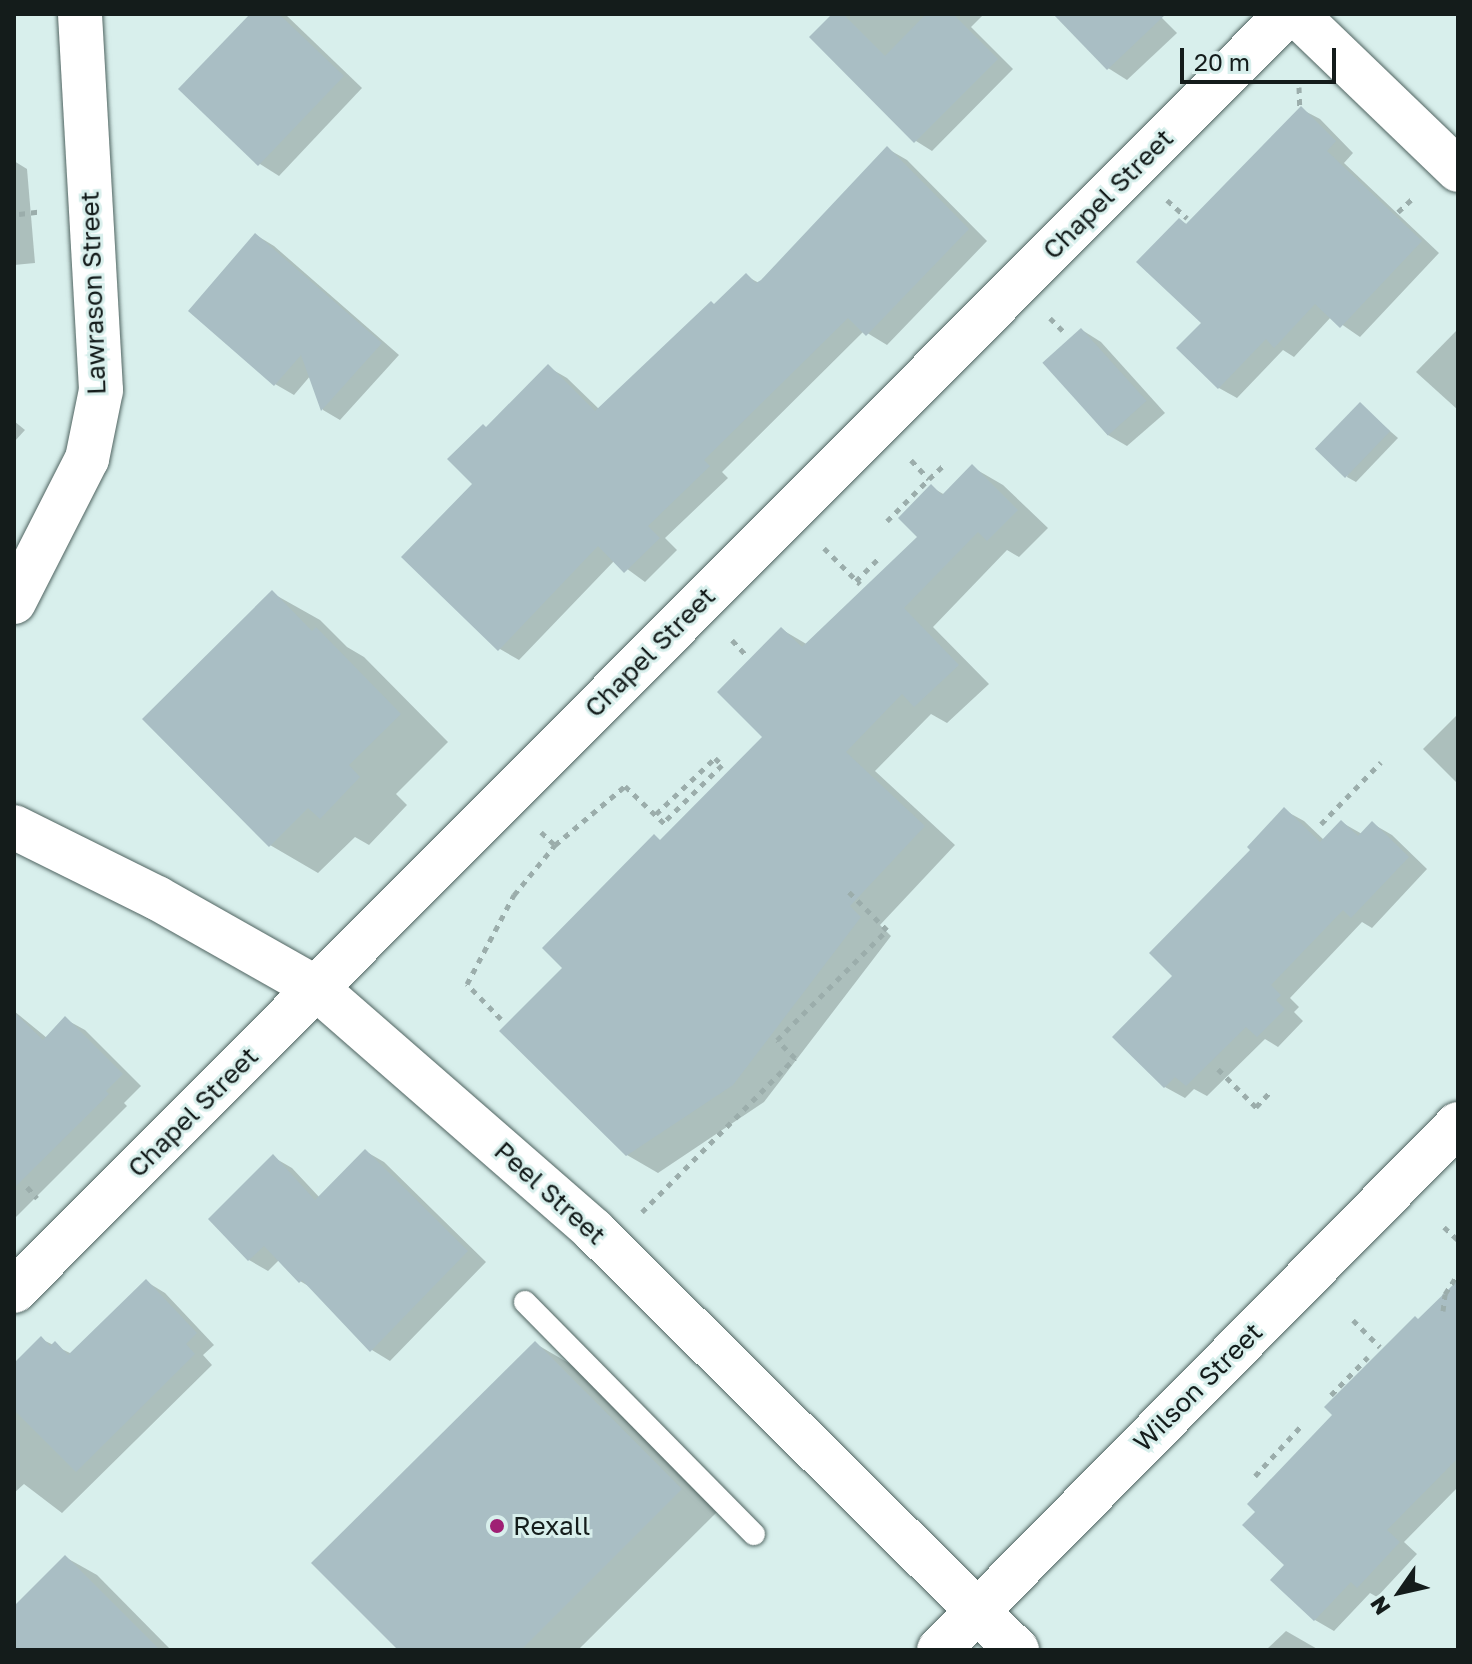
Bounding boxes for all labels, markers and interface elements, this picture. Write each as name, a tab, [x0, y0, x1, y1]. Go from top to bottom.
scale bar	[1184, 32, 1340, 82]
text: 20 m	[1194, 47, 1250, 76]
street label: Chapel Street	[1036, 122, 1180, 266]
street label: Lawrason Street	[74, 191, 112, 395]
street label: Chapel Street	[578, 580, 722, 724]
street label: Chapel Street	[121, 1040, 265, 1184]
street label: Peel Street	[488, 1135, 612, 1251]
street label: Wilson Street	[1127, 1316, 1269, 1458]
place label: Rexall	[513, 1510, 590, 1542]
marker: Rexall	[488, 1517, 506, 1535]
north arrow	[1360, 1552, 1440, 1632]
text: N	[1364, 1591, 1396, 1620]

